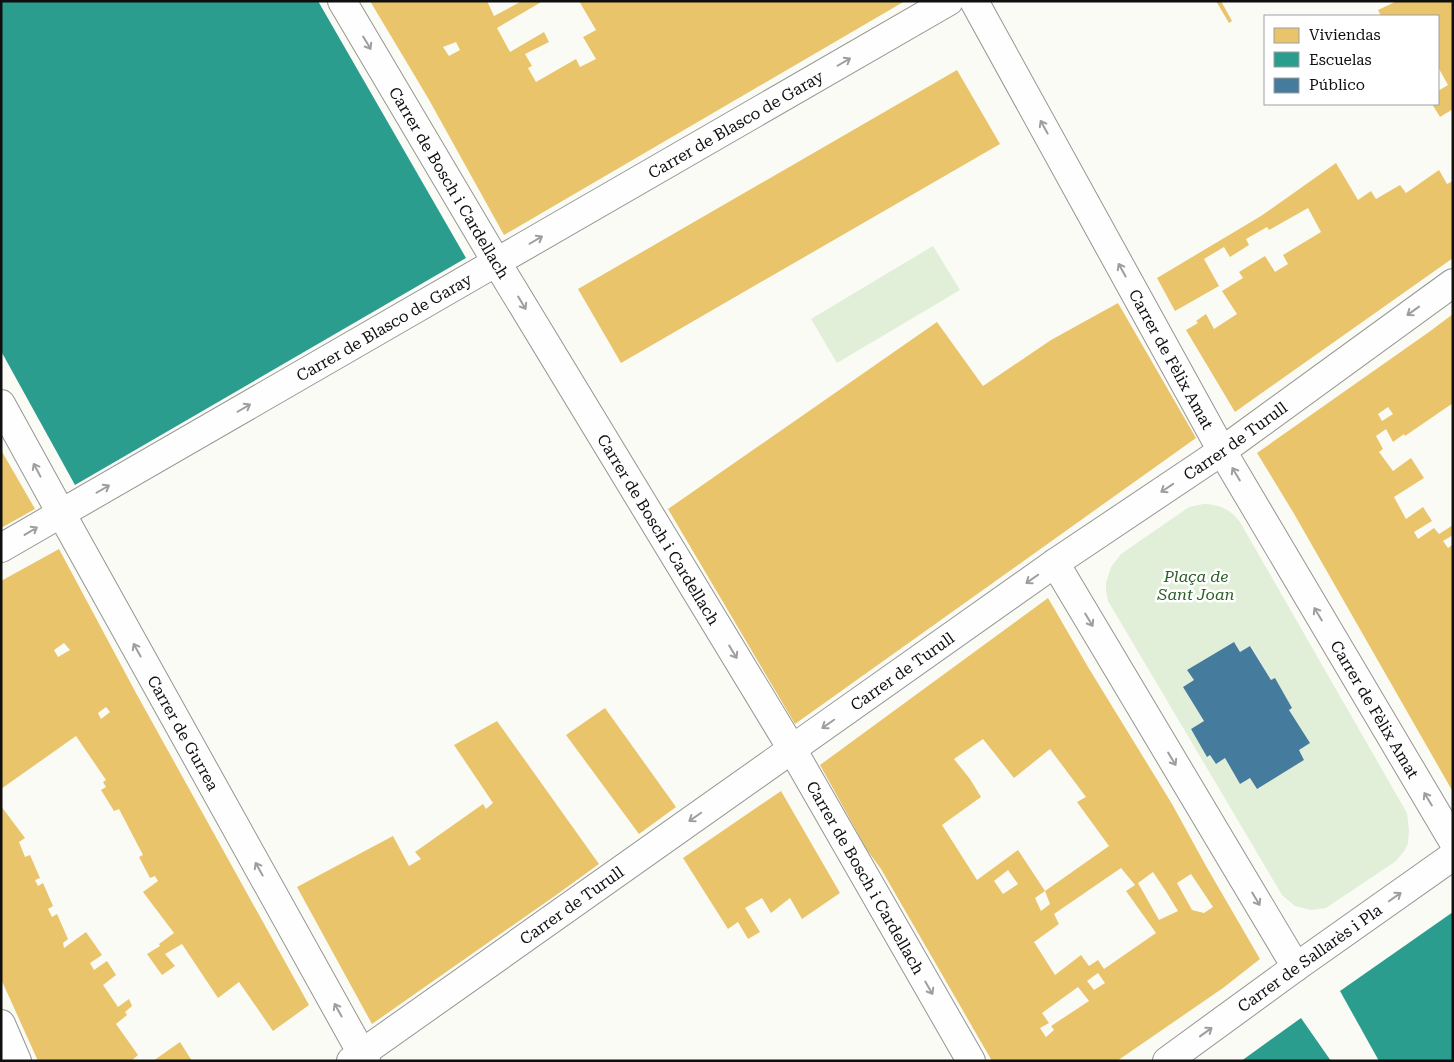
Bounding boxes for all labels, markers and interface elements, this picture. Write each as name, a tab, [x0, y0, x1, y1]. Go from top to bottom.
legend	[1264, 15, 1439, 105]
text: Viviendas	[1309, 26, 1381, 44]
one-way arrow	[362, 36, 372, 50]
text: Escuelas	[1309, 51, 1372, 69]
one-way arrow	[836, 57, 851, 67]
street label: Carrer de Blasco de Garay	[645, 66, 827, 182]
text: Público	[1309, 76, 1365, 94]
street label: Carrer de Bosch i Cardellach	[385, 83, 514, 282]
one-way arrow	[1039, 120, 1049, 135]
one-way arrow	[529, 235, 544, 245]
one-way arrow	[1117, 263, 1127, 278]
street label: Carrer de Blasco de Garay	[293, 269, 475, 385]
street label: Carrer de Fèlix Amat	[1125, 286, 1218, 433]
one-way arrow	[517, 295, 527, 309]
one-way arrow	[1407, 306, 1420, 317]
street label: Carrer de Turull	[1180, 397, 1291, 484]
one-way arrow	[236, 403, 250, 413]
street label: Carrer de Bosch i Cardellach	[594, 431, 724, 628]
one-way arrow	[32, 463, 42, 478]
one-way arrow	[1230, 468, 1240, 482]
one-way arrow	[1160, 483, 1174, 493]
one-way arrow	[95, 484, 110, 494]
one-way arrow	[23, 525, 37, 535]
park label: Plaça de Sant Joan	[1157, 567, 1235, 604]
one-way arrow	[1025, 574, 1039, 584]
one-way arrow	[1313, 608, 1323, 622]
one-way arrow	[1084, 612, 1094, 626]
street label: Carrer de Turull	[846, 628, 958, 714]
street label: Carrer de Fèlix Amat	[1327, 637, 1423, 782]
one-way arrow	[132, 643, 142, 658]
one-way arrow	[728, 644, 738, 658]
street label: Carrer de Gurrea	[144, 672, 223, 794]
one-way arrow	[822, 718, 835, 729]
one-way arrow	[1168, 752, 1178, 766]
street label: Carrer de Bosch i Cardellach	[803, 777, 929, 977]
one-way arrow	[1422, 793, 1432, 807]
one-way arrow	[689, 812, 703, 822]
one-way arrow	[254, 861, 264, 876]
street label: Carrer de Turull	[516, 862, 627, 948]
one-way arrow	[1251, 891, 1261, 905]
one-way arrow	[1388, 892, 1402, 902]
street label: Carrer de Sallarès i Pla	[1234, 900, 1386, 1016]
one-way arrow	[925, 981, 935, 995]
one-way arrow	[333, 1003, 343, 1018]
one-way arrow	[1199, 1027, 1213, 1037]

